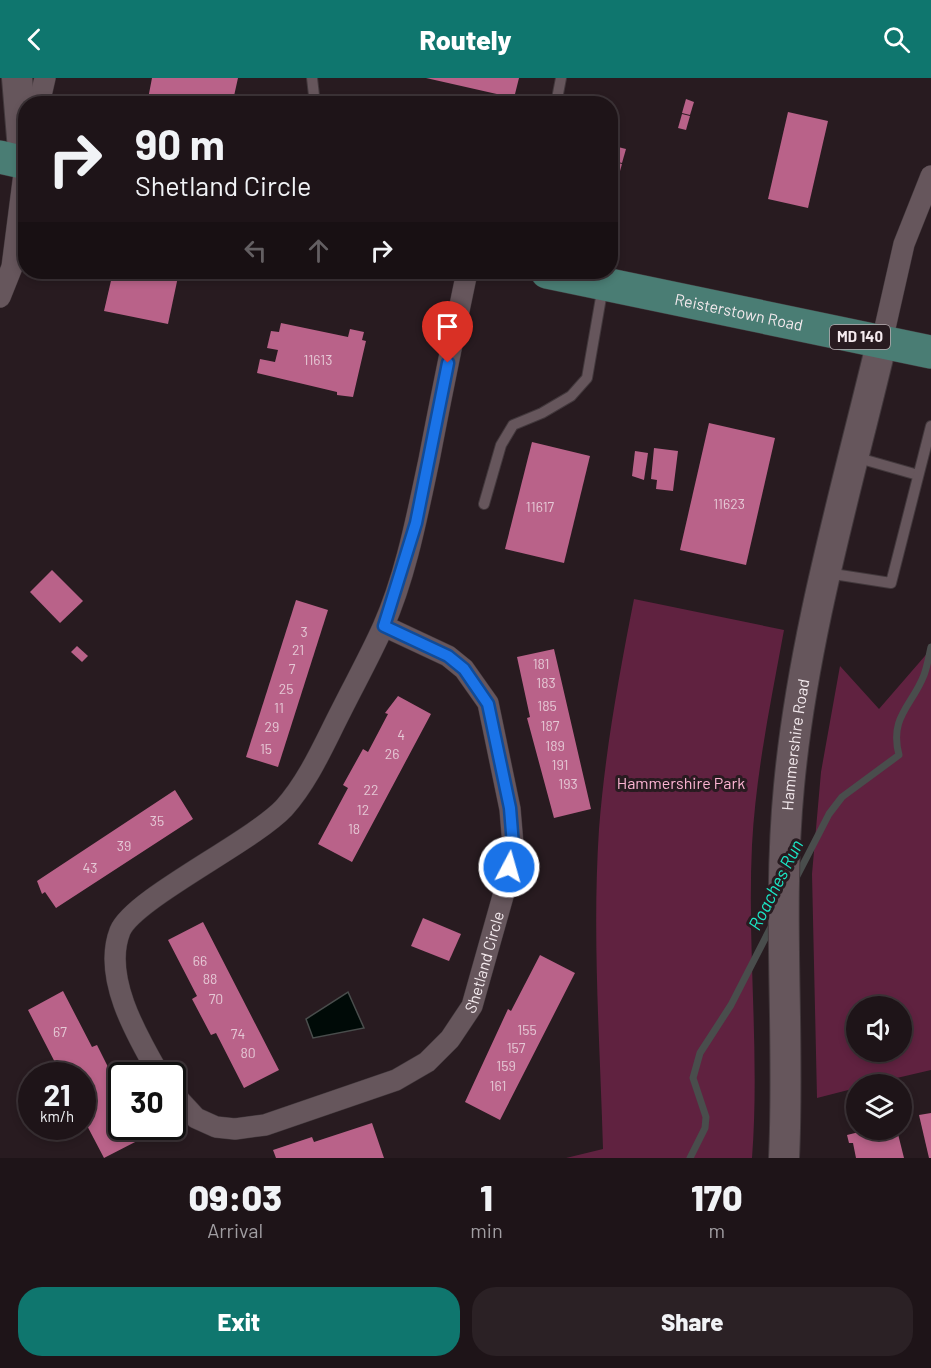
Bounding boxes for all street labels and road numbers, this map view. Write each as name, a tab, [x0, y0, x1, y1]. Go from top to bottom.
street label: Reisterstown Road	[673, 289, 805, 334]
road number: MD 140	[830, 325, 890, 349]
street label: Hammershire Road	[777, 677, 812, 811]
street label: Shetland Circle	[460, 909, 507, 1016]

